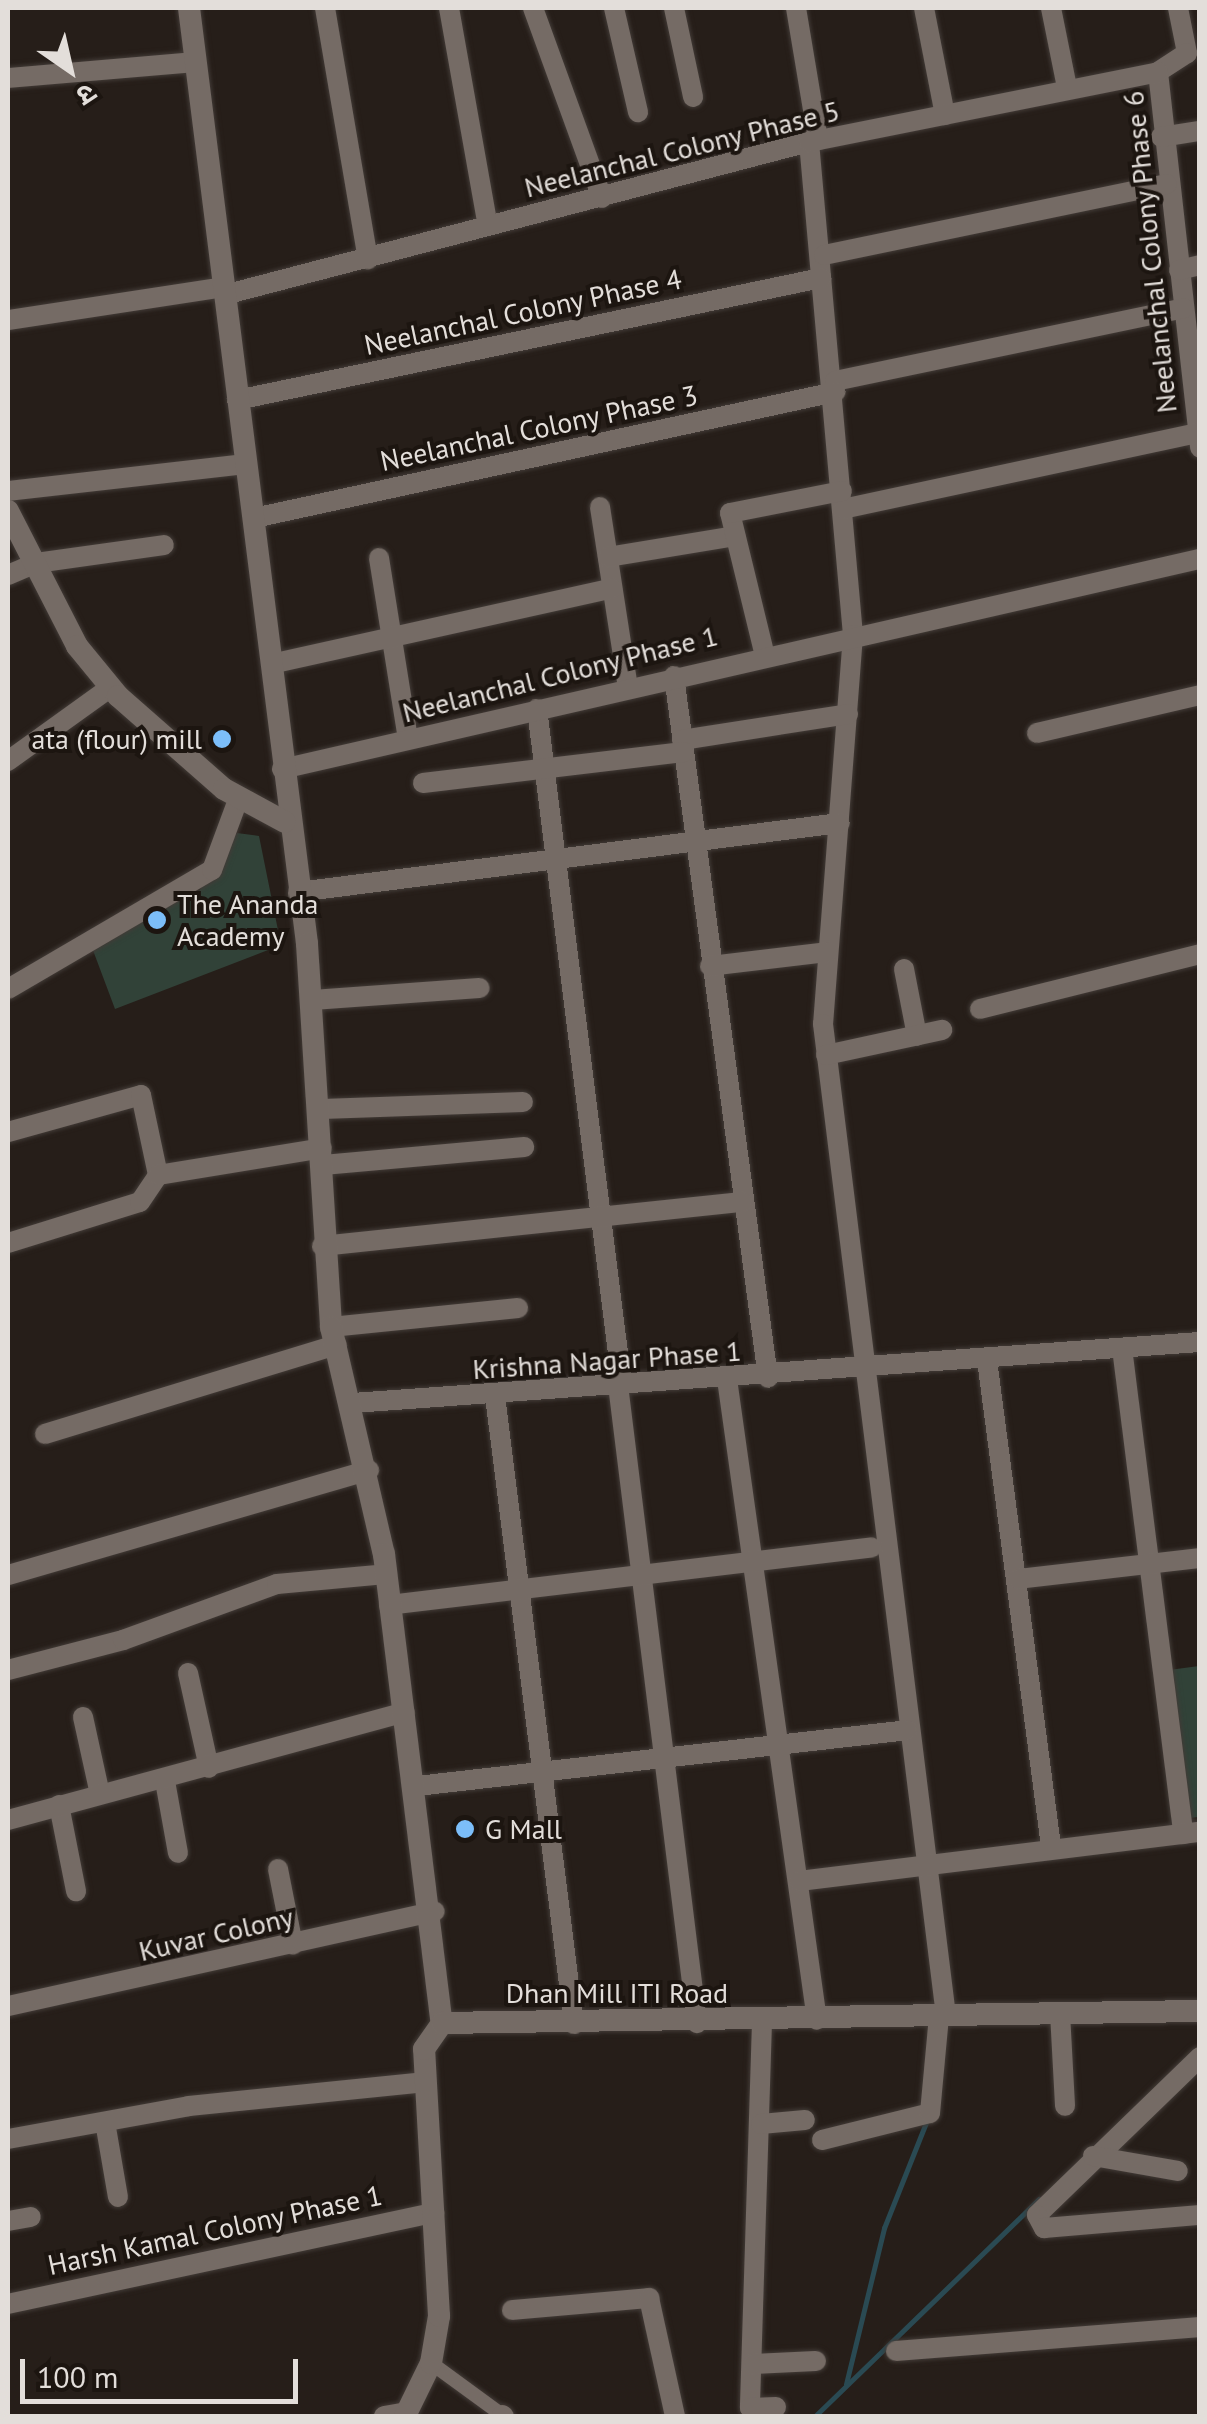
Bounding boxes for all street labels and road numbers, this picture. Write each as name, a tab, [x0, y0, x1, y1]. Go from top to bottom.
street label: Neelanchal Colony Phase 6	[1116, 89, 1184, 415]
street label: Neelanchal Colony Phase 5	[521, 93, 843, 205]
street label: Neelanchal Colony Phase 4	[361, 262, 685, 362]
street label: Neelanchal Colony Phase 3	[377, 378, 701, 478]
street label: Neelanchal Colony Phase 1	[399, 618, 721, 730]
street label: Krishna Nagar Phase 1	[471, 1334, 743, 1386]
street label: Kuvar Colony	[136, 1900, 296, 1968]
street label: Dhan Mill ITI Road	[506, 1976, 728, 2010]
street label: Harsh Kamal Colony Phase 1	[44, 2178, 386, 2282]

